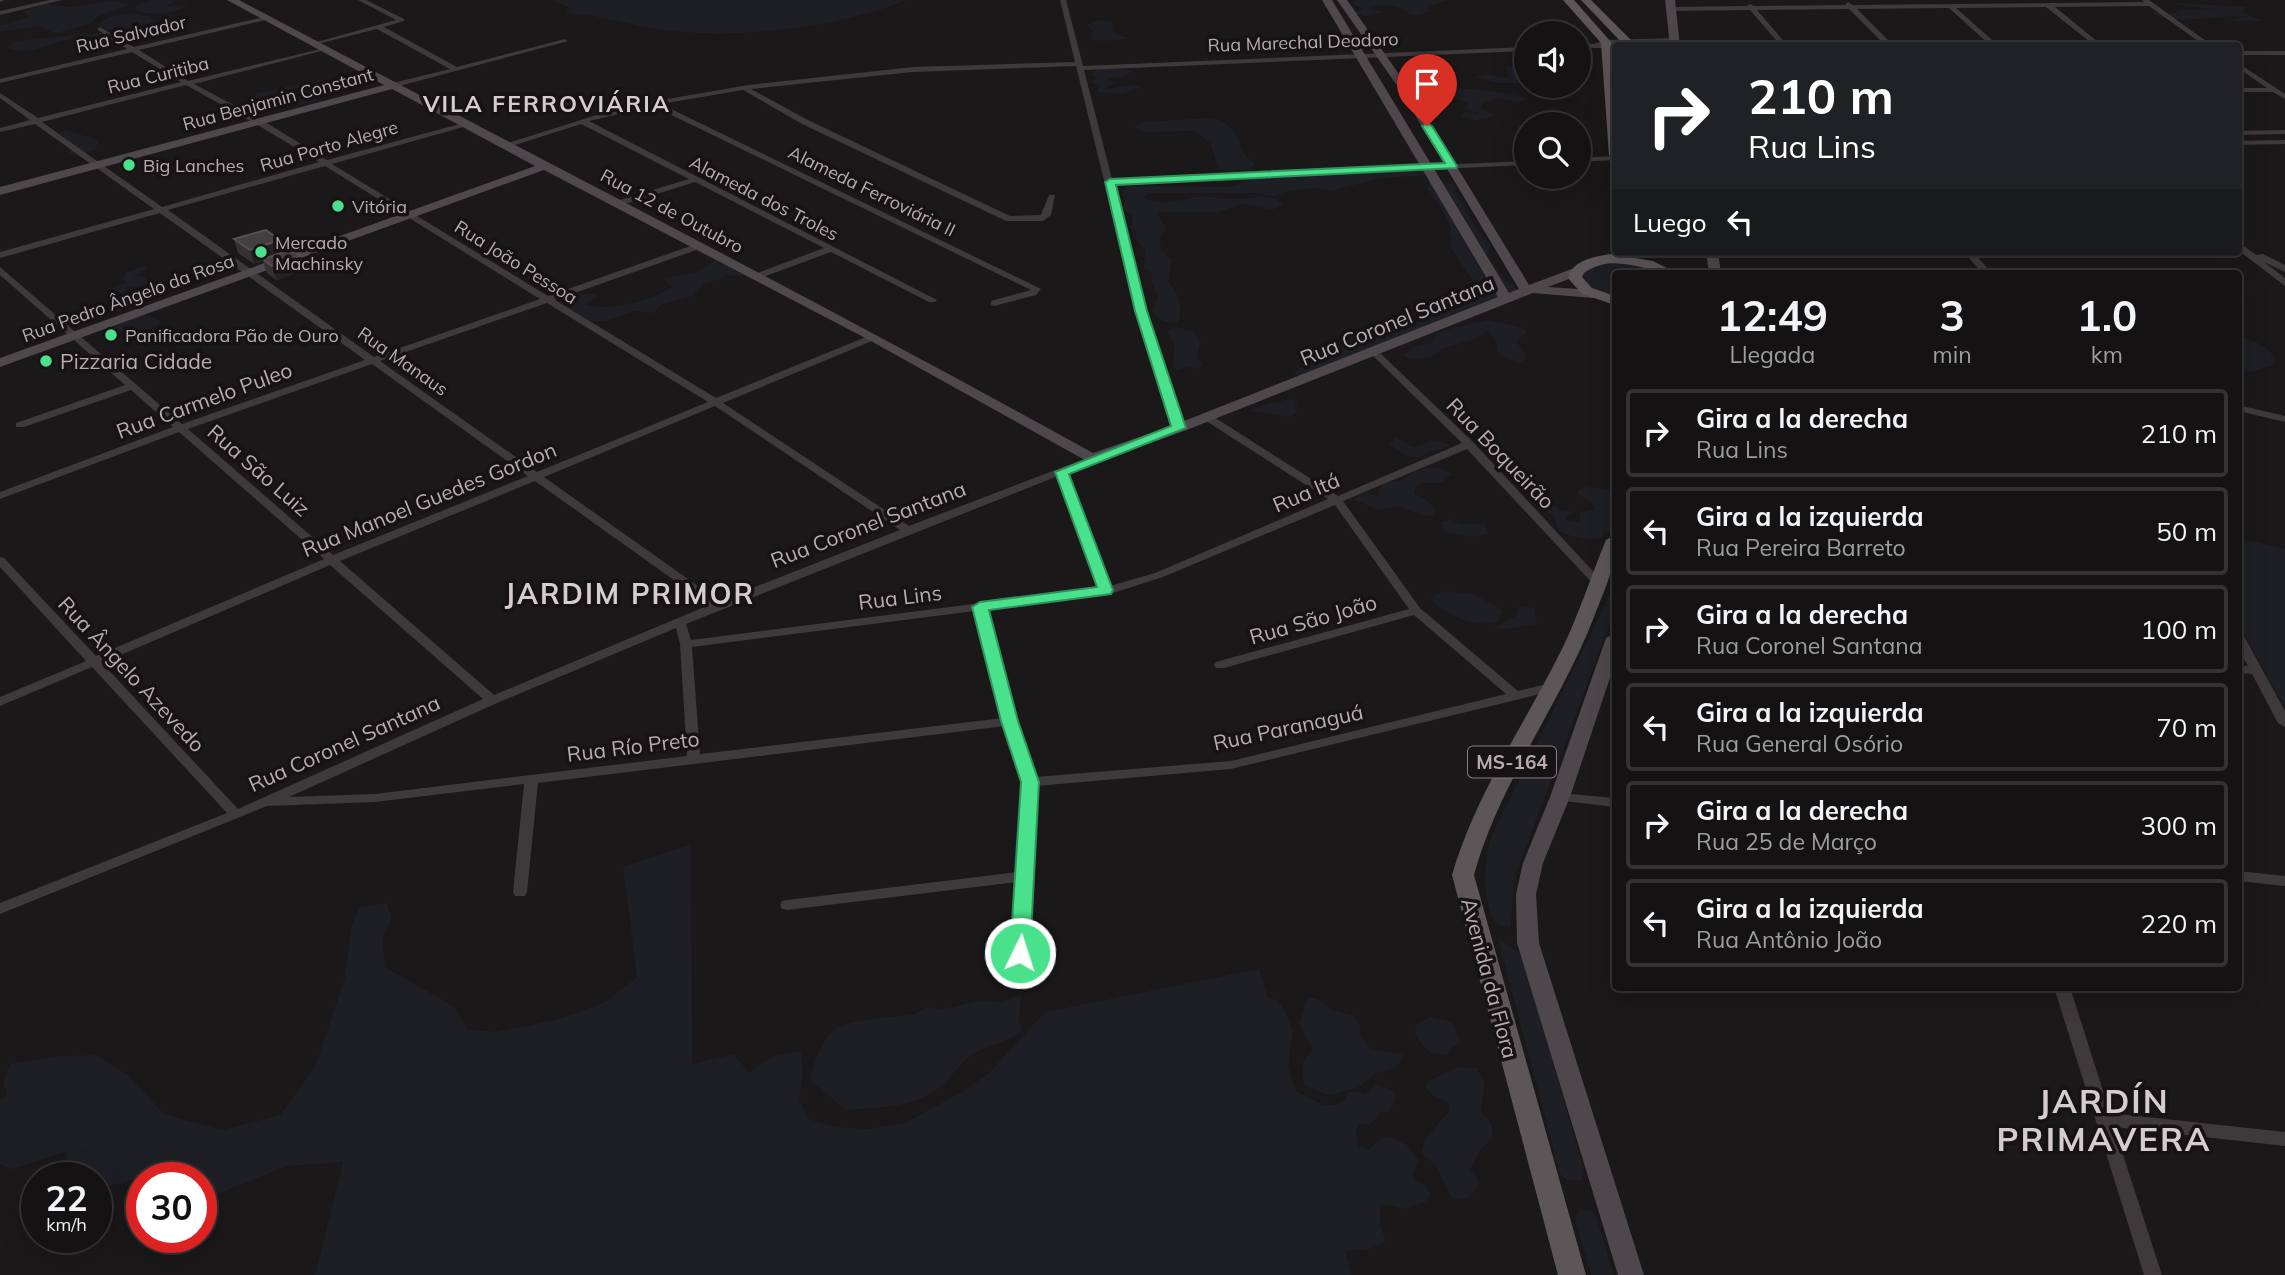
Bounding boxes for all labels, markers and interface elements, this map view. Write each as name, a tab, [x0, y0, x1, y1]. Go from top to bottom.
street label: Rua Salvador	[74, 10, 189, 58]
map controls	[1514, 21, 1591, 189]
button: sound	[1514, 21, 1591, 98]
street label: Rua Marechal Deodoro	[1207, 27, 1399, 57]
street label: Rua Curitiba	[105, 51, 211, 99]
pin	[1397, 54, 1457, 126]
street label: Rua Benjamin Constant	[180, 62, 376, 136]
icon: arrive	[1408, 65, 1446, 103]
text: 210 m	[1748, 65, 1894, 126]
icon: right	[1633, 70, 1724, 161]
district label: VILA FERROVIÁRIA	[422, 89, 671, 118]
button: search	[1514, 112, 1591, 189]
street label: Rua Porto Alegre	[257, 115, 401, 177]
text: Rua Lins	[1748, 126, 1876, 166]
street label: Alameda Ferroviária II	[785, 141, 959, 241]
street label: Alameda dos Troles	[686, 151, 842, 246]
place label: Big Lanches	[143, 154, 244, 177]
marker: Big Lanches	[121, 157, 137, 173]
street label: Rua 12 de Outubro	[597, 164, 747, 258]
place label: Vitória	[352, 195, 407, 218]
marker: Vitória	[330, 198, 346, 214]
icon: left	[1721, 203, 1759, 241]
text: Luego	[1633, 206, 1707, 239]
street label: Rua João Pessoa	[450, 215, 582, 309]
place label: Mercado Machinsky	[275, 231, 363, 275]
marker: Mercado Machinsky	[253, 244, 269, 260]
street label: Rua Pedro Ângelo da Rosa	[19, 249, 237, 347]
street label: Rua Coronel Santana	[1296, 269, 1498, 371]
text: 12:49	[1717, 289, 1828, 342]
text: 3	[1940, 289, 1965, 342]
text: 1.0	[2076, 289, 2137, 342]
street label: Rua Manaus	[353, 321, 453, 401]
place label: Panificadora Pão de Ouro	[125, 324, 339, 347]
marker: Panificadora Pão de Ouro	[103, 327, 119, 343]
text: Llegada	[1729, 340, 1815, 369]
text: min	[1933, 340, 1972, 369]
text: km	[2091, 340, 2123, 369]
place label: Pizzaria Cidade	[60, 348, 212, 374]
marker: Pizzaria Cidade	[38, 353, 54, 369]
street label: Rua Carmelo Puleo	[112, 356, 296, 444]
street label: Rua Boqueirão	[1442, 392, 1560, 514]
text: Gira a la derecha	[1696, 402, 1908, 435]
icon: right	[1637, 414, 1675, 452]
text: 210 m	[2141, 417, 2217, 450]
street label: Rua São Luiz	[202, 418, 316, 522]
text: Rua Lins	[1696, 435, 1788, 464]
street label: Rua Manoel Guedes Gordon	[298, 436, 560, 562]
street label: Rua Itá	[1269, 466, 1343, 518]
street label: Rua Coronel Santana	[767, 475, 969, 573]
text: Gira a la izquierda	[1696, 500, 1924, 533]
icon: left	[1637, 512, 1675, 550]
text: 50 m	[2156, 515, 2217, 548]
text: Rua Pereira Barreto	[1696, 533, 1906, 562]
district label: JARDIM PRIMOR	[505, 576, 755, 611]
street label: Rua Lins	[857, 579, 943, 615]
street label: Rua São João	[1246, 588, 1380, 650]
street label: Rua Ângelo Azevedo	[53, 591, 211, 757]
text: Gira a la derecha	[1696, 598, 1908, 631]
icon: right	[1637, 610, 1675, 648]
text: 100 m	[2141, 613, 2217, 646]
text: Rua Coronel Santana	[1696, 631, 1923, 660]
street label: Rua Coronel Santana	[244, 689, 444, 797]
text: Gira a la izquierda	[1696, 696, 1924, 729]
street label: Rua Paranaguá	[1211, 698, 1365, 756]
icon: left	[1637, 708, 1675, 746]
text: 70 m	[2156, 711, 2217, 744]
street label: Rua Río Preto	[565, 725, 701, 767]
text: Rua General Osório	[1696, 729, 1903, 758]
road number: MS-164	[1468, 747, 1556, 778]
text: Gira a la derecha	[1696, 794, 1908, 827]
icon: right	[1637, 806, 1675, 844]
text: 300 m	[2141, 809, 2217, 842]
text: Rua 25 de Março	[1696, 827, 1877, 856]
text: Gira a la izquierda	[1696, 892, 1924, 925]
street label: Avenida da Flora	[1456, 895, 1524, 1061]
icon: left	[1637, 904, 1675, 942]
text: 220 m	[2141, 907, 2217, 940]
position arrow	[983, 916, 1057, 990]
text: Rua Antônio João	[1696, 925, 1882, 954]
district label: JARDÍN PRIMAVERA	[1997, 1080, 2211, 1159]
speed limit sign: 30	[126, 1162, 217, 1253]
text: 22	[45, 1176, 88, 1220]
text: km/h	[46, 1213, 87, 1236]

